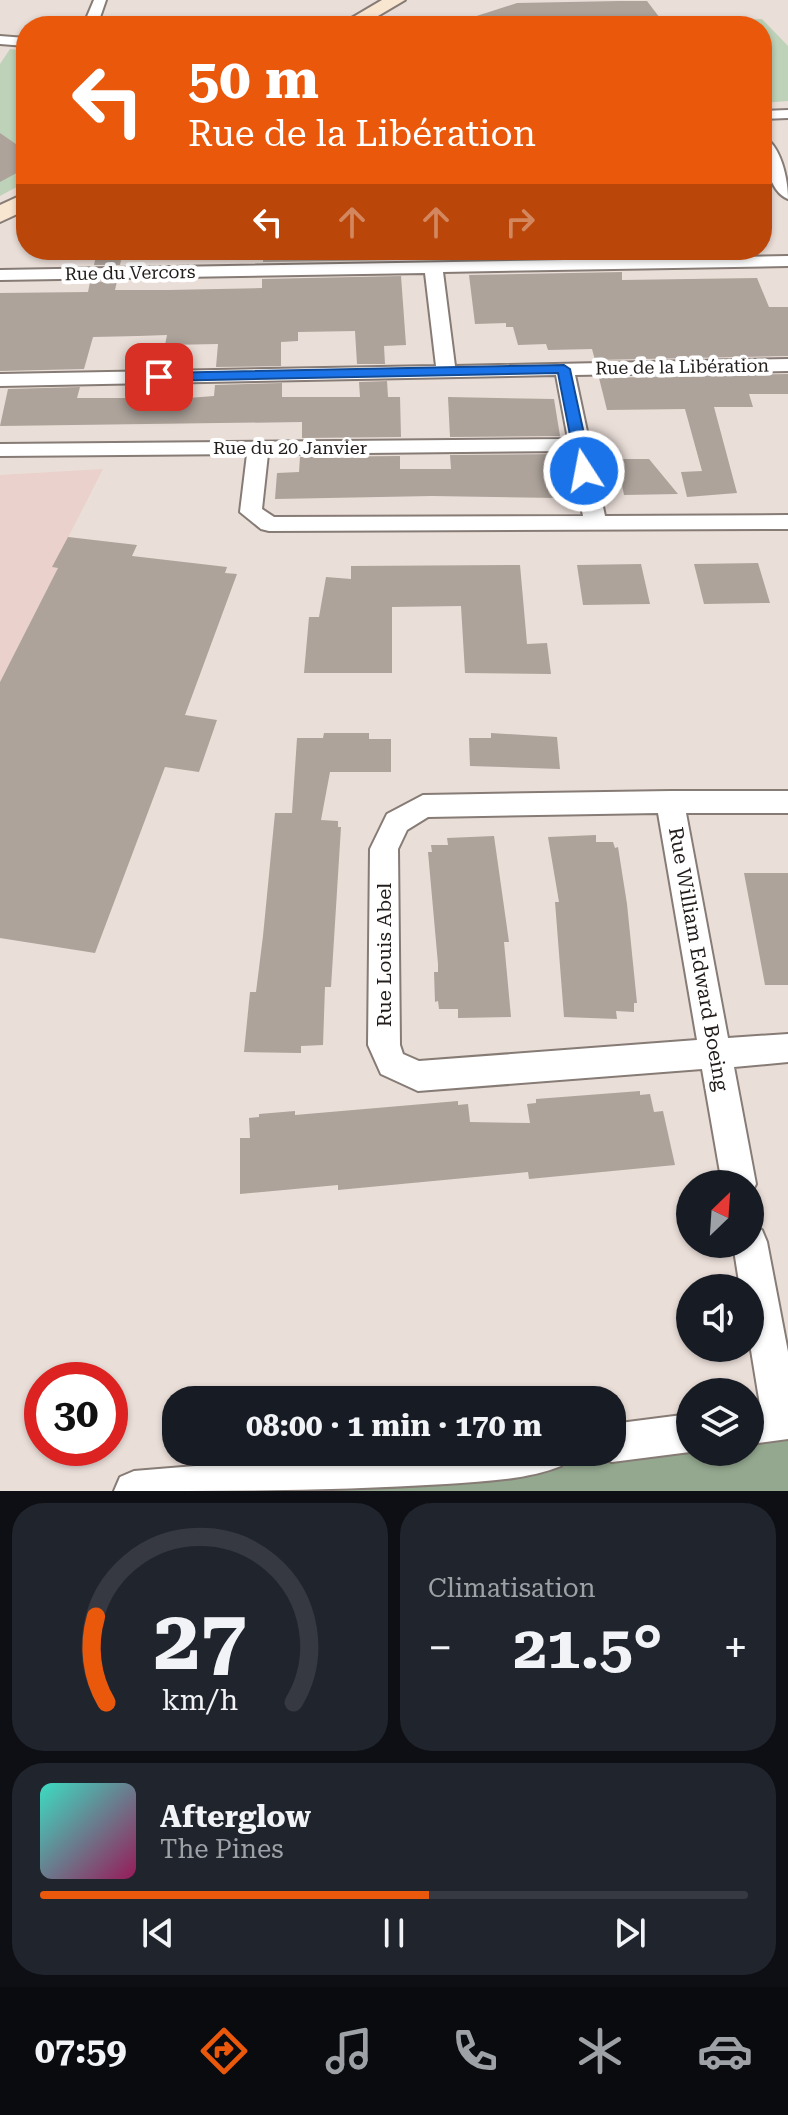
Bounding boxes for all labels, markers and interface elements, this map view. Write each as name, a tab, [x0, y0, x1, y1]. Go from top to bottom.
text: 50 m	[188, 46, 319, 112]
icon: left	[56, 48, 160, 152]
text: Rue de la Libération	[188, 113, 536, 155]
icon: left	[246, 200, 290, 244]
icon: ahead	[330, 200, 374, 244]
icon: ahead	[414, 200, 458, 244]
icon: right	[498, 200, 542, 244]
street label: Rue du Vercors	[64, 261, 196, 284]
pin	[125, 343, 193, 411]
street label: Rue de la Libération	[595, 354, 770, 379]
icon: arrive	[137, 355, 181, 399]
position arrow	[542, 429, 626, 513]
street label: Rue du 20 Janvier	[213, 437, 367, 458]
street label: Rue William Edward Boeing	[664, 825, 734, 1094]
street label: Rue Louis Abel	[372, 883, 396, 1027]
north arrow	[676, 1170, 764, 1258]
map controls	[676, 1170, 764, 1466]
button: sound	[676, 1274, 764, 1362]
speed limit sign: 30	[24, 1362, 128, 1466]
button: layers	[676, 1378, 764, 1466]
text: 08:00 · 1 min · 170 m	[246, 1408, 542, 1443]
text: Climatisation	[428, 1573, 595, 1603]
text: 27	[153, 1592, 247, 1689]
text: 21.5°	[513, 1612, 663, 1683]
text: −	[428, 1622, 453, 1674]
text: +	[723, 1622, 748, 1674]
text: km/h	[162, 1683, 238, 1717]
text: Afterglow	[160, 1799, 311, 1834]
text: The Pines	[160, 1834, 284, 1864]
icon: previous	[136, 1911, 180, 1955]
icon: pause	[372, 1911, 416, 1955]
icon: next	[608, 1911, 652, 1955]
icon: directions	[196, 2023, 252, 2079]
icon: music	[321, 2023, 377, 2079]
icon: phone	[447, 2023, 503, 2079]
icon: climate	[572, 2023, 628, 2079]
icon: car	[697, 2023, 753, 2079]
text: 07:59	[35, 2030, 127, 2072]

